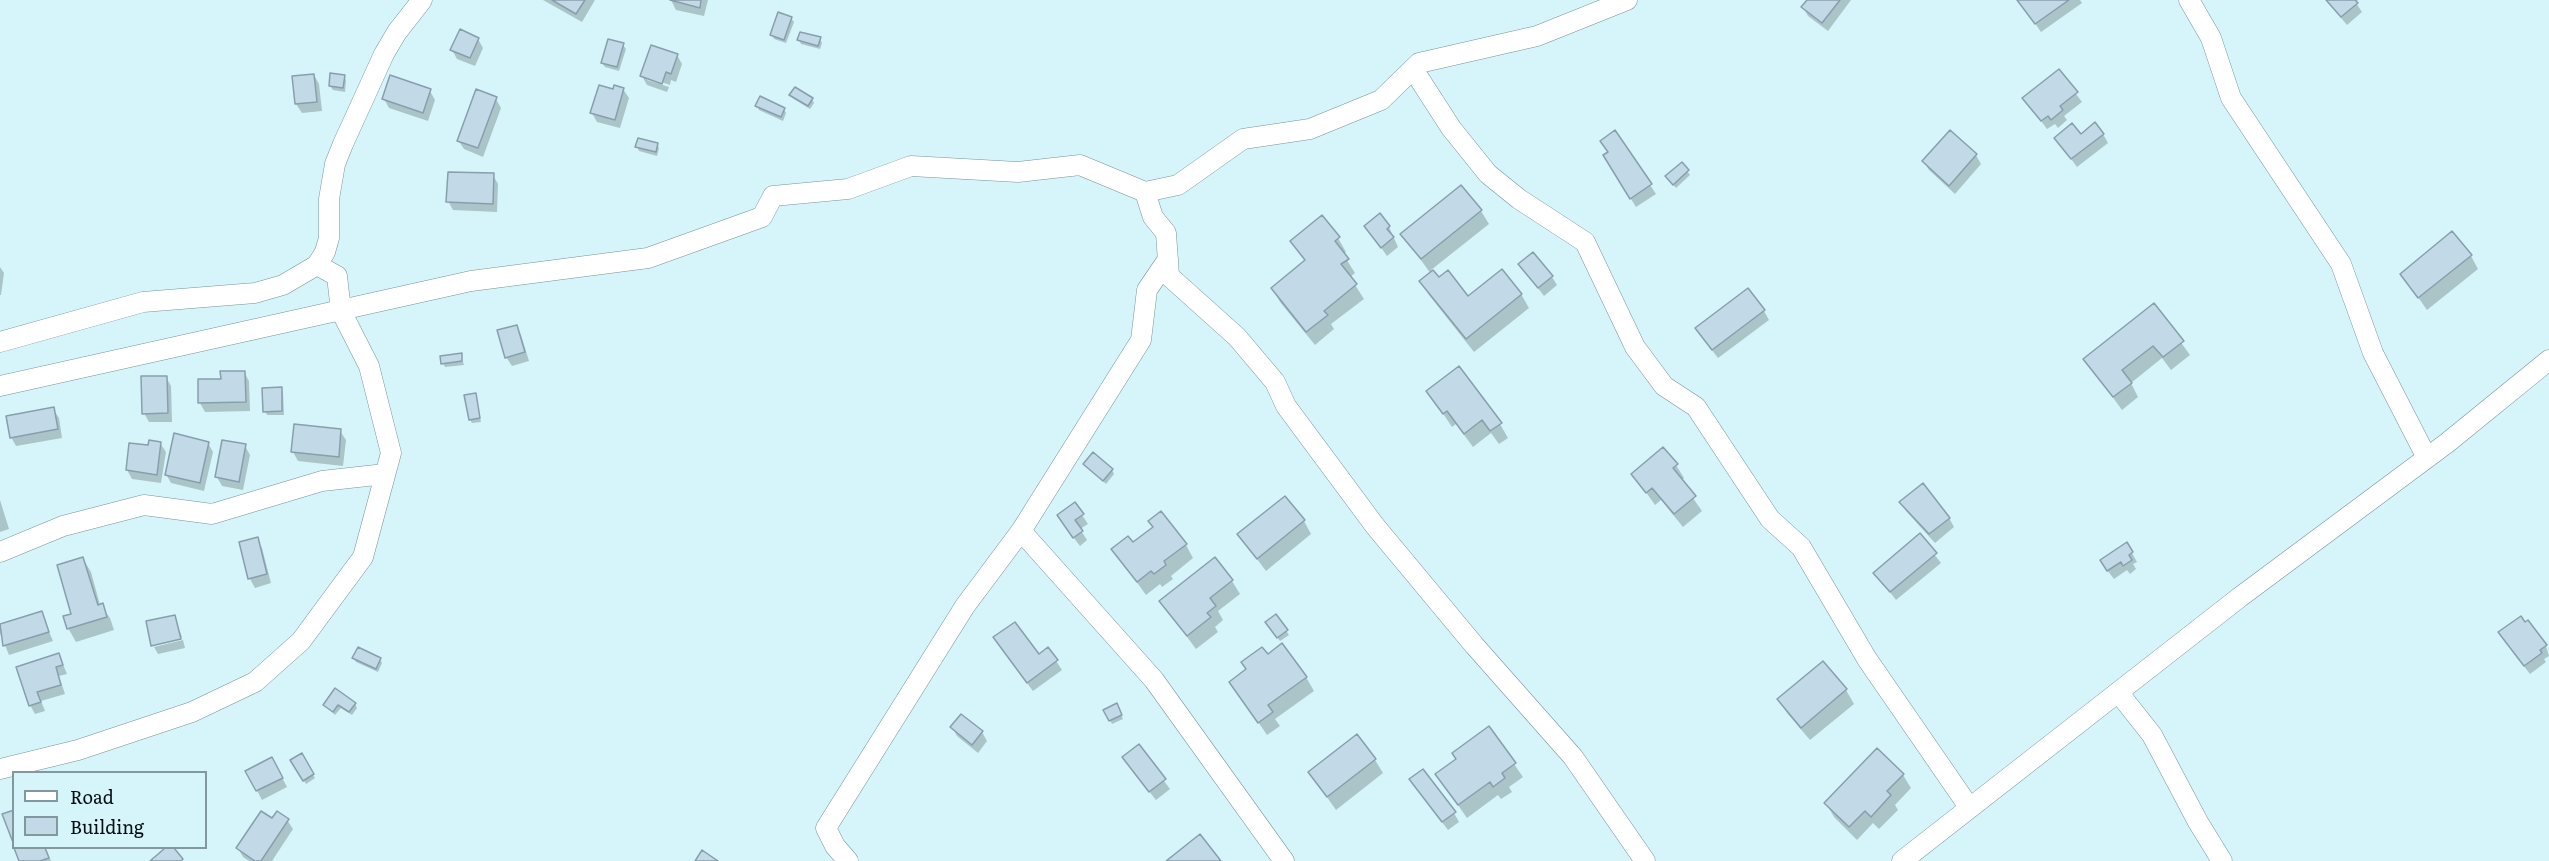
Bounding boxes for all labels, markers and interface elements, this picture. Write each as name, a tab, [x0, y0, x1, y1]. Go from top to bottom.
legend	[12, 771, 207, 849]
text: Road	[70, 783, 114, 810]
text: Building	[70, 813, 144, 840]

